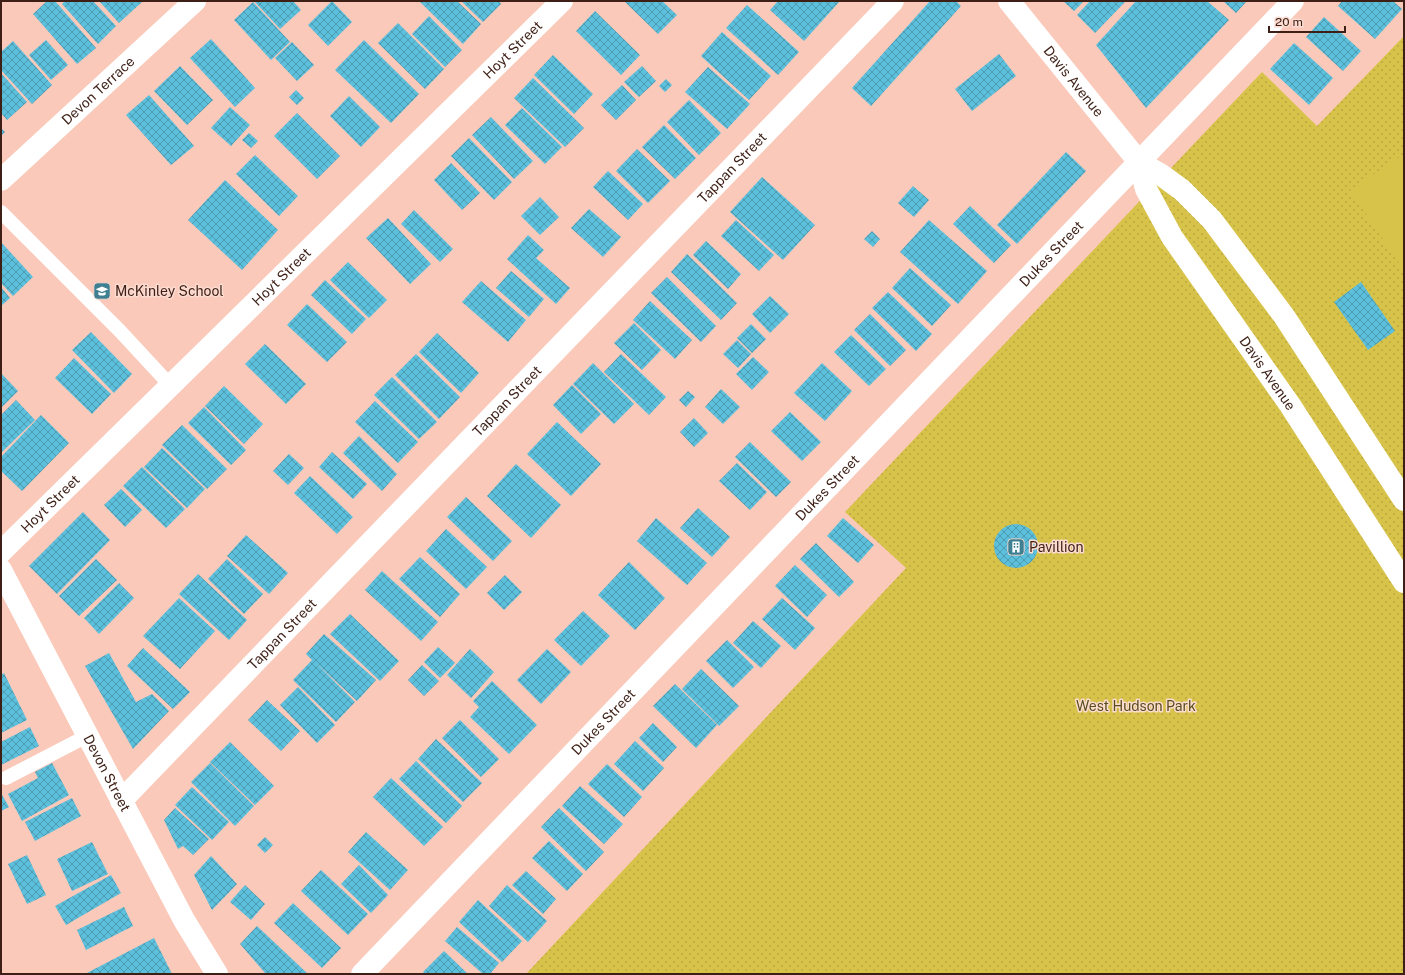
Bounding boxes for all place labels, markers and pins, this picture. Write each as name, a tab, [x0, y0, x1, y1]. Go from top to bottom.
school or university icon: McKinley School	[92, 281, 112, 301]
place label: McKinley School	[115, 283, 224, 299]
building icon: Pavillion	[1006, 537, 1026, 557]
place label: Pavillion	[1029, 539, 1084, 555]

